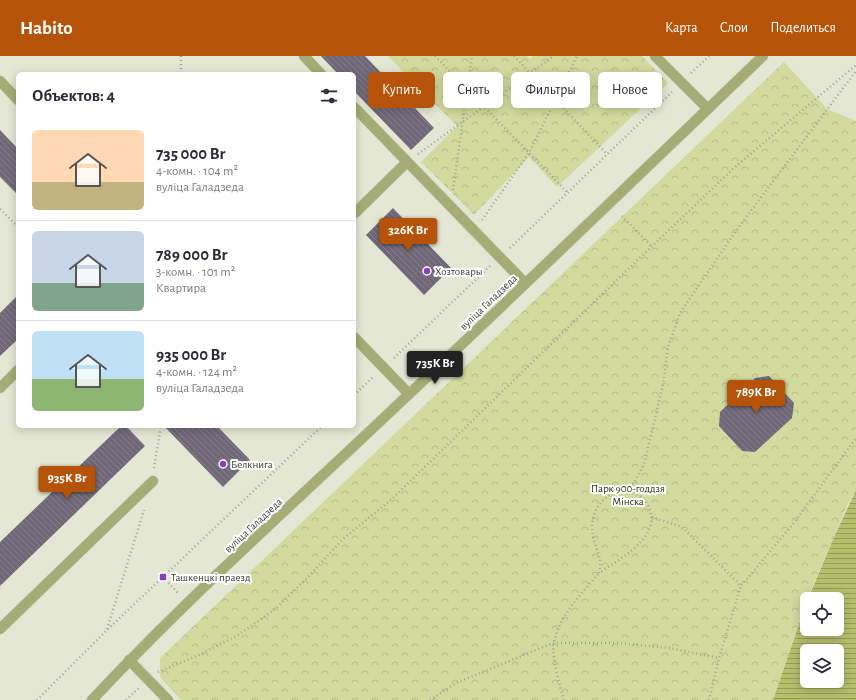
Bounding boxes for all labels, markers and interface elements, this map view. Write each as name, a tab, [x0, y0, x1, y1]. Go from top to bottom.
text: Habito	[20, 19, 73, 38]
text: Карта	[665, 21, 698, 35]
text: Слои	[720, 21, 748, 35]
text: Поделиться	[770, 21, 836, 35]
chip: Купить	[368, 72, 435, 108]
chip: Снять	[443, 72, 503, 108]
chip: Фильтры	[511, 72, 590, 108]
chip: Новое	[598, 72, 662, 108]
icon: filters	[318, 85, 340, 107]
text: Объектов: 4	[32, 87, 115, 104]
text: 735 000 Br	[156, 145, 225, 162]
icon: home	[64, 146, 112, 194]
text: 4-комн. · 104 m²	[156, 165, 238, 178]
text: вуліца Галадзеда	[156, 181, 244, 194]
pin: 326K Br	[371, 218, 445, 252]
text: 326K Br	[388, 224, 428, 237]
text: 789 000 Br	[156, 246, 227, 263]
icon: home	[64, 247, 112, 295]
text: 3-комн. · 101 m²	[156, 266, 235, 279]
marker: Хозтовары	[422, 266, 432, 276]
place label: Хозтовары	[435, 266, 482, 277]
street label: вуліца Галадзеда	[458, 273, 519, 332]
text: Квартира	[156, 282, 206, 295]
text: 935 000 Br	[156, 346, 226, 363]
icon: home	[64, 347, 112, 395]
pin: 735K Br	[398, 351, 472, 385]
text: 735K Br	[416, 357, 454, 370]
text: 4-комн. · 124 m²	[156, 366, 237, 379]
pin: 789K Br	[719, 380, 793, 414]
text: вуліца Галадзеда	[156, 382, 244, 395]
text: 789K Br	[736, 386, 776, 399]
marker: Белкнига	[218, 459, 228, 469]
place label: Белкнига	[231, 459, 273, 470]
pin: 935K Br	[30, 466, 104, 500]
text: 935K Br	[47, 472, 87, 485]
park label: Парк 900-годдзя Мінска	[591, 483, 665, 507]
street label: вуліца Галадзеда	[222, 496, 284, 555]
marker: Ташкенцкі праезд	[158, 572, 168, 582]
place label: Ташкенцкі праезд	[171, 572, 251, 583]
map controls	[800, 592, 844, 688]
button: locate	[800, 592, 844, 636]
button: layers	[800, 644, 844, 688]

